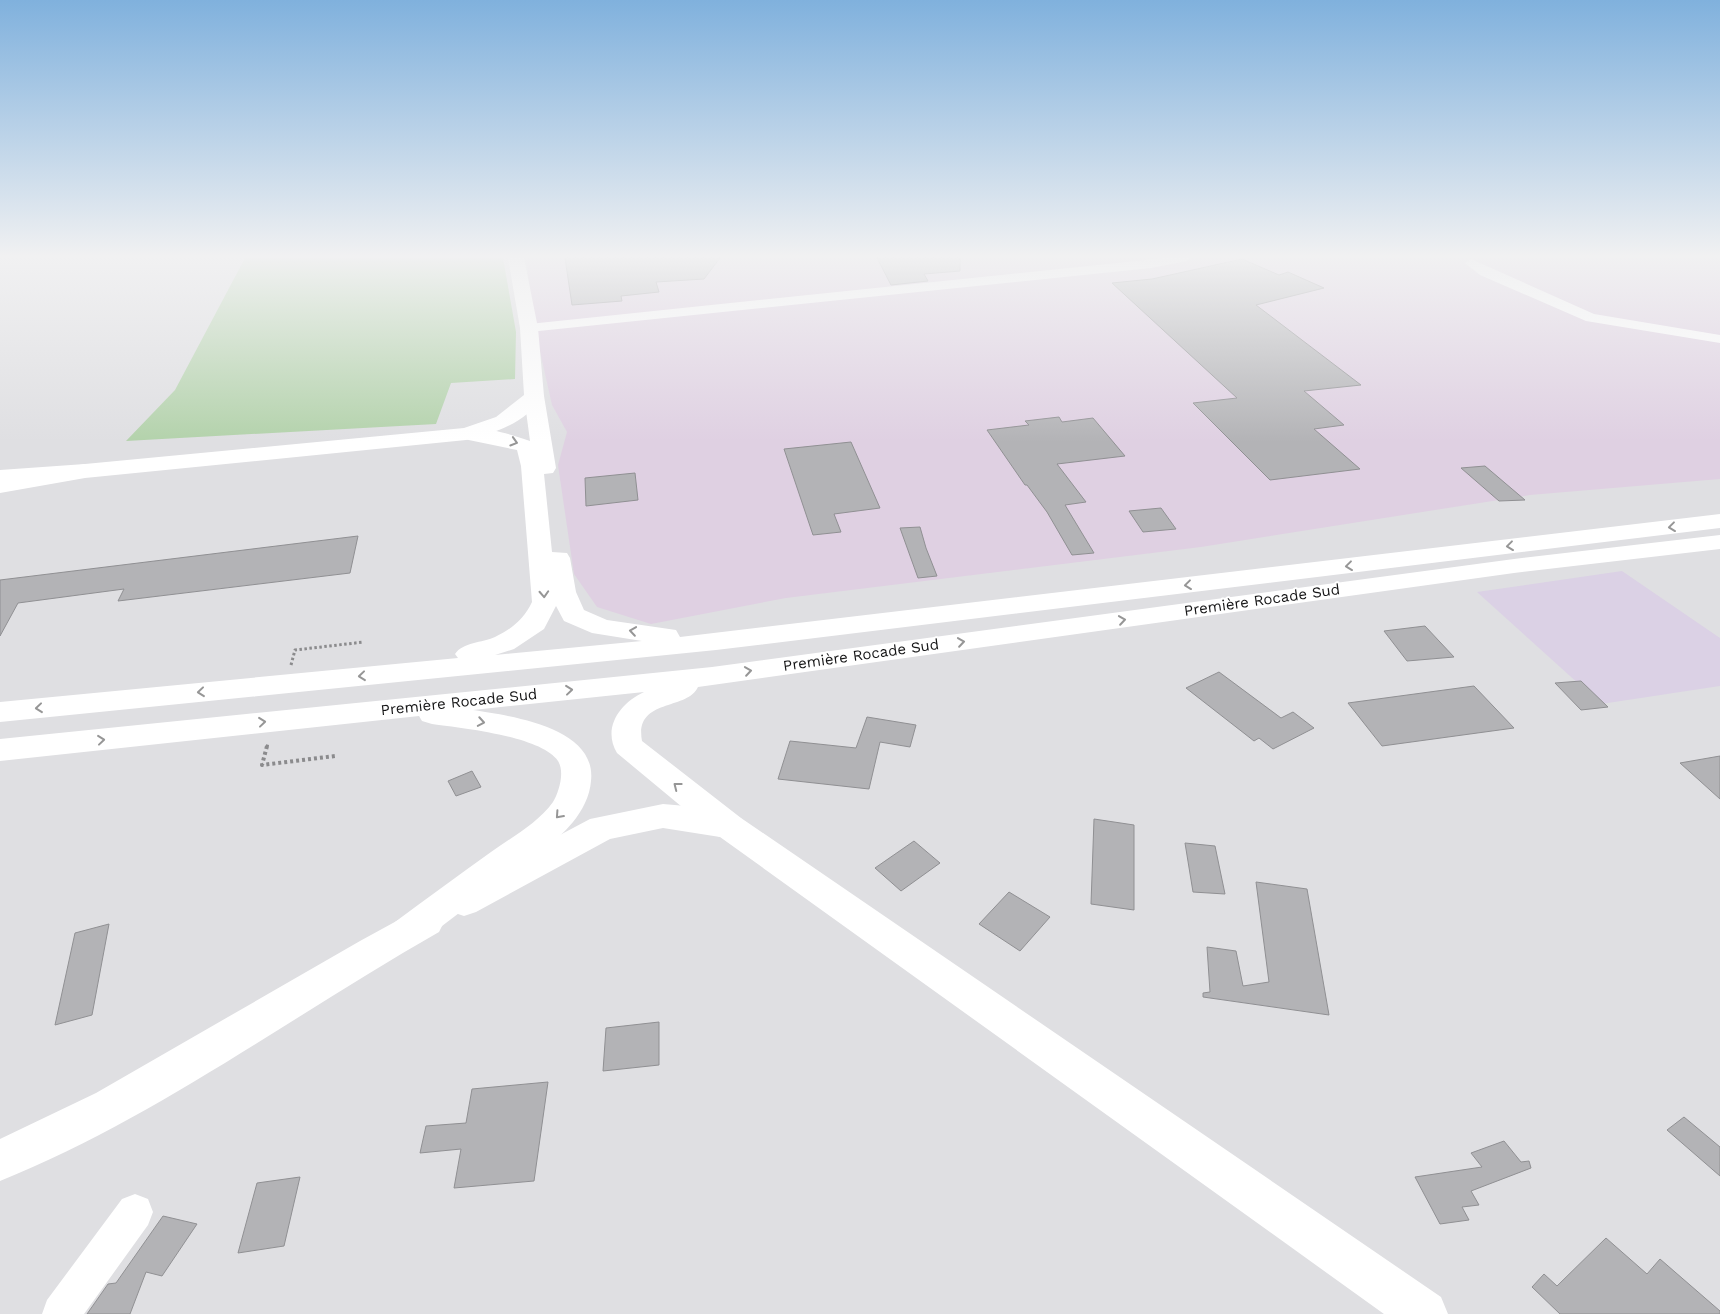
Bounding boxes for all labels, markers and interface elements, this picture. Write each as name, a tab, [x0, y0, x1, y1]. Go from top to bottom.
one-way arrow	[510, 437, 518, 447]
one-way arrow	[1667, 521, 1675, 532]
one-way arrow	[1506, 540, 1514, 551]
one-way arrow	[1345, 560, 1353, 571]
one-way arrow	[1183, 579, 1191, 590]
street label: Première Rocade Sud	[1183, 580, 1341, 620]
one-way arrow	[539, 591, 550, 599]
one-way arrow	[1118, 615, 1126, 625]
one-way arrow	[628, 627, 637, 637]
street label: Première Rocade Sud	[782, 635, 940, 675]
one-way arrow	[957, 637, 965, 647]
one-way arrow	[744, 666, 752, 677]
one-way arrow	[358, 670, 366, 681]
street label: Première Rocade Sud	[380, 685, 538, 719]
one-way arrow	[565, 685, 573, 696]
one-way arrow	[196, 686, 204, 697]
one-way arrow	[35, 702, 43, 713]
one-way arrow	[259, 717, 267, 728]
one-way arrow	[477, 717, 485, 727]
one-way arrow	[97, 735, 105, 746]
one-way arrow	[674, 784, 683, 792]
one-way arrow	[555, 810, 564, 819]

